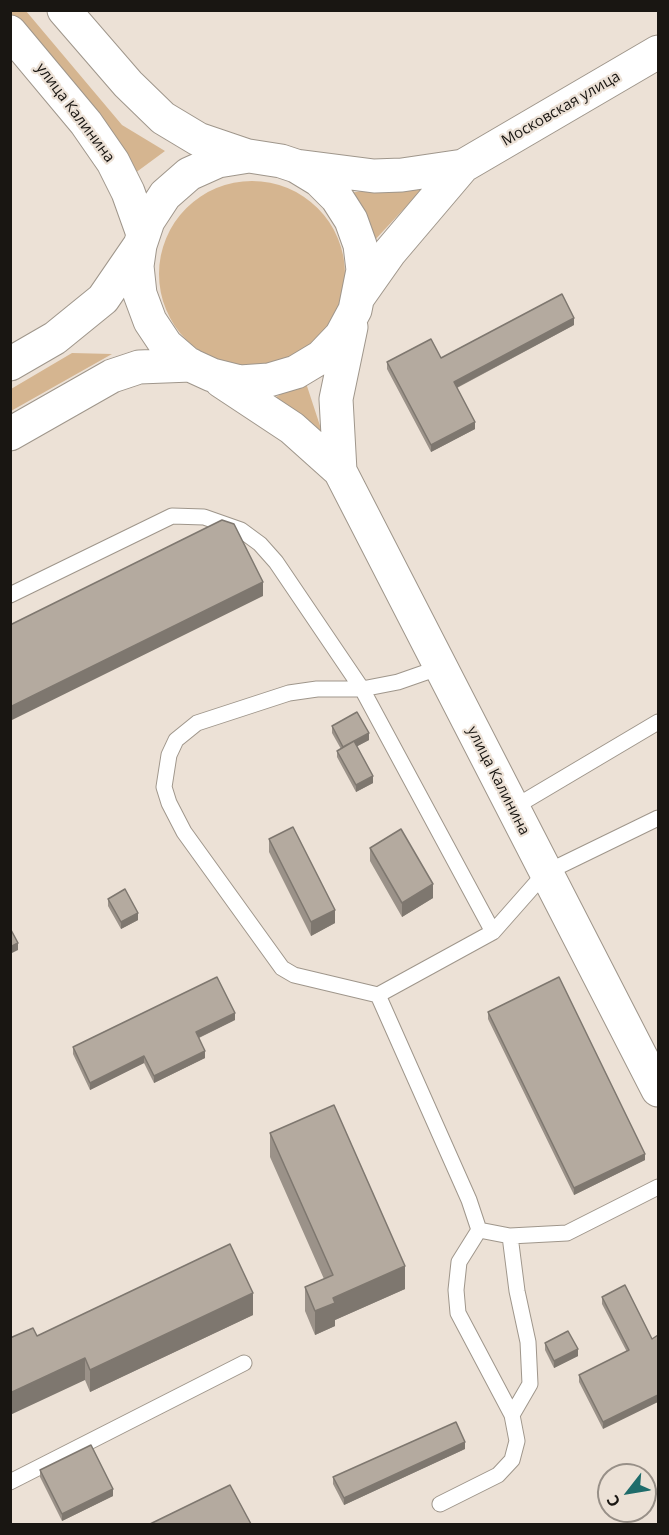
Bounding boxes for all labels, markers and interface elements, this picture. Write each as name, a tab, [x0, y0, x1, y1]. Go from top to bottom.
street label: улица Калинина	[32, 60, 118, 166]
street label: Московская улица	[499, 68, 623, 150]
street label: улица Калинина	[463, 724, 533, 838]
north arrow	[597, 1463, 657, 1523]
text: С	[601, 1491, 625, 1511]

